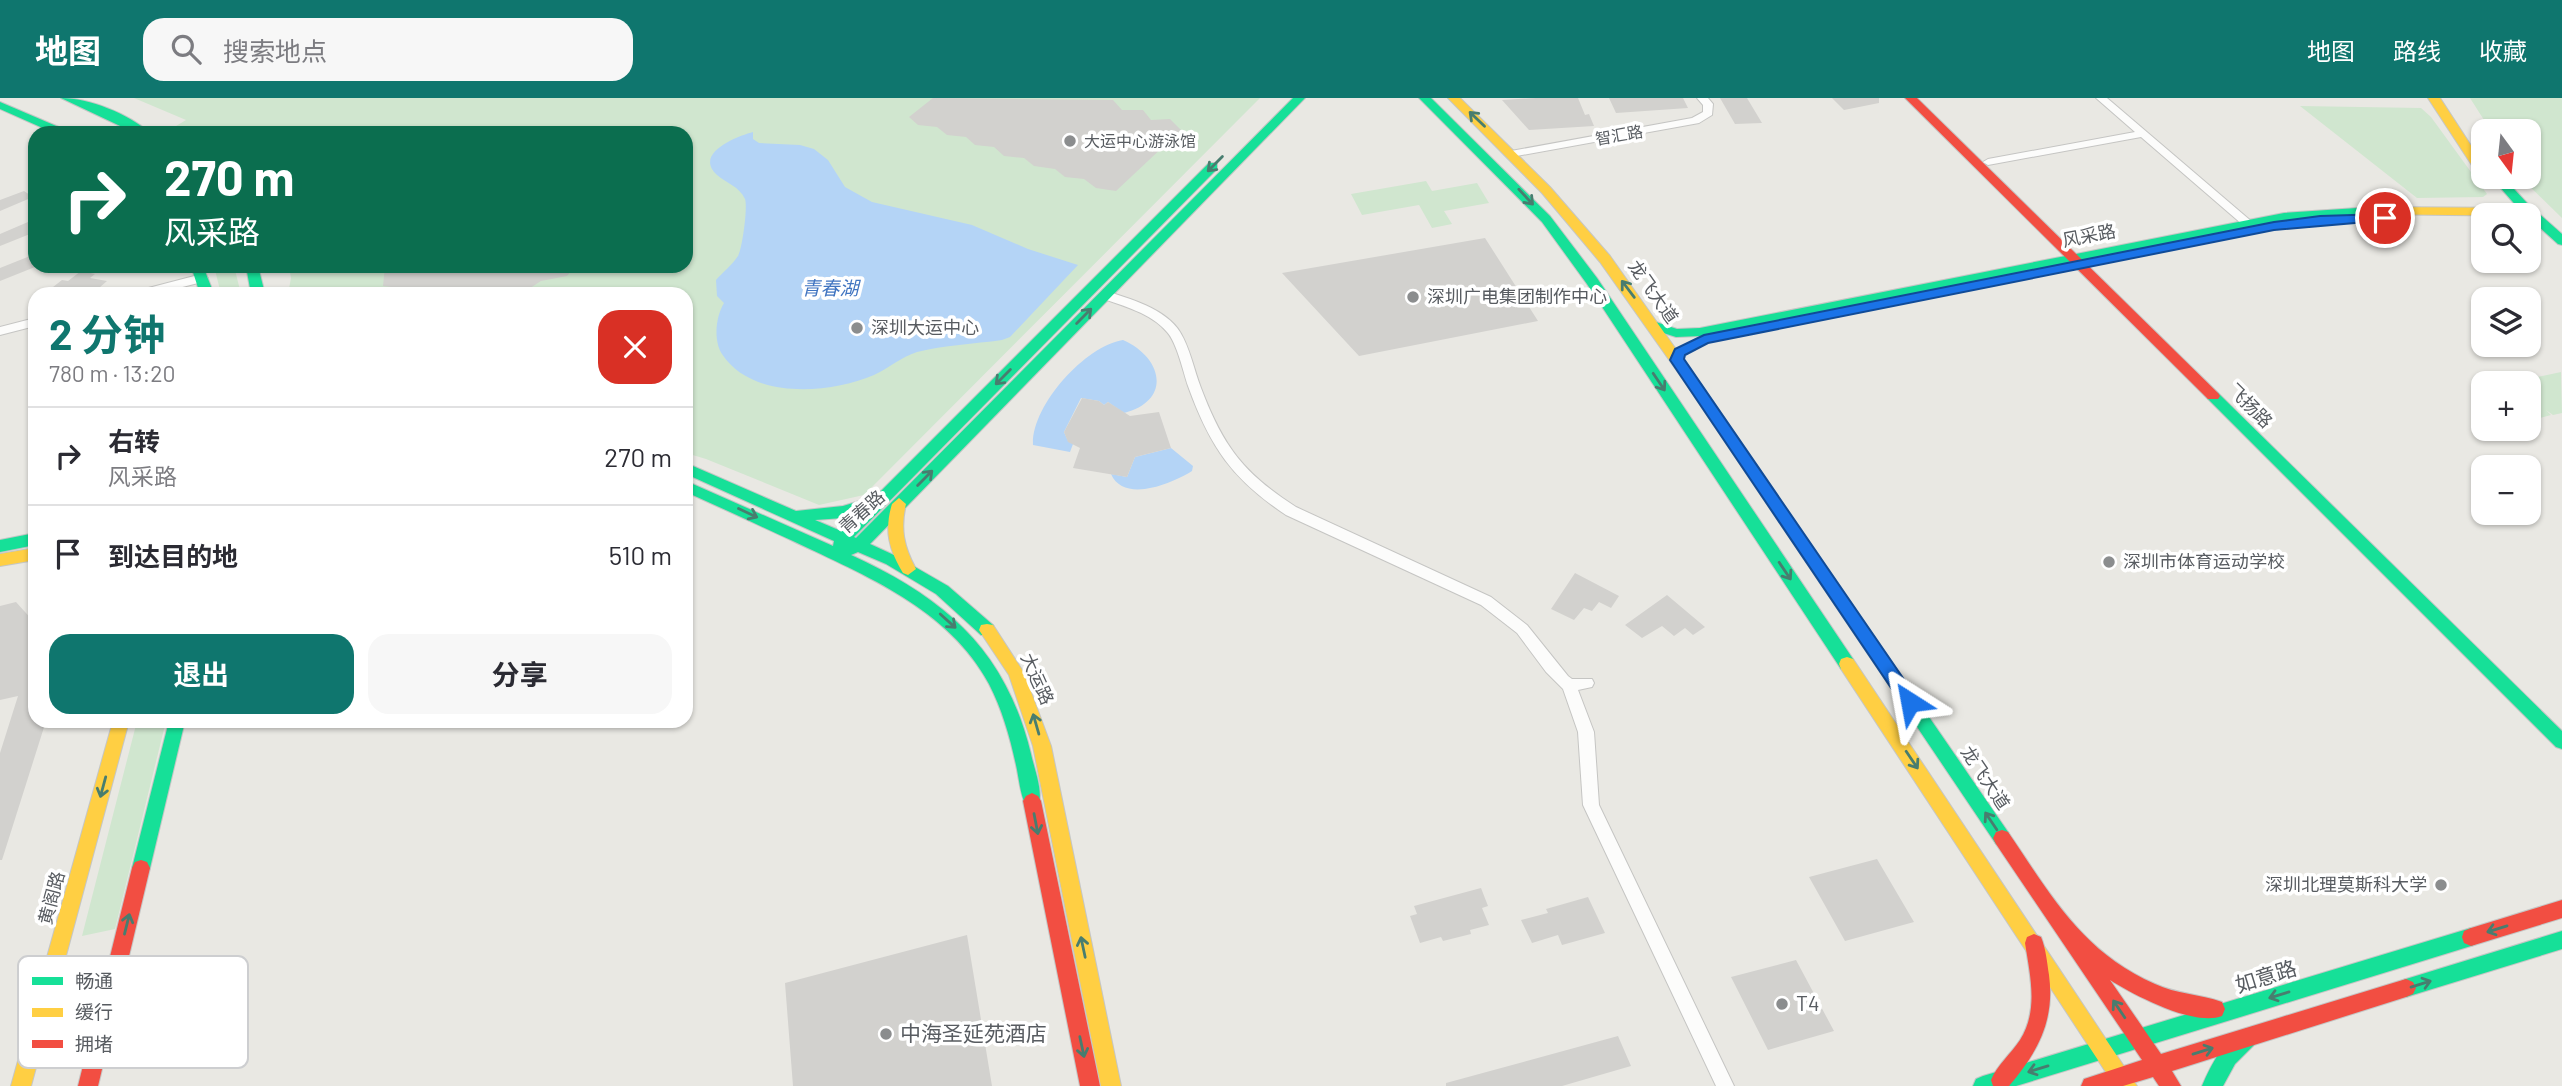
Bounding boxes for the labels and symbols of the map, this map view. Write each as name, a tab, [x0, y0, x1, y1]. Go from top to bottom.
one-way arrow	[1468, 111, 1485, 128]
north arrow	[2471, 119, 2541, 189]
street label: 智汇路	[1594, 121, 1644, 148]
place label: 大运中心游泳馆	[1084, 131, 1196, 150]
marker: 大运中心游泳馆	[1062, 133, 1078, 149]
one-way arrow	[1207, 155, 1224, 172]
one-way arrow	[1518, 188, 1535, 205]
pin	[2355, 188, 2415, 248]
street label: 风采路	[2060, 219, 2117, 251]
street label: 龙飞大道	[1624, 256, 1683, 327]
water label: 青春湖	[801, 276, 861, 299]
one-way arrow	[1621, 280, 1635, 299]
place label: 深圳广电集团制作中心	[1427, 285, 1607, 307]
marker: 深圳广电集团制作中心	[1405, 289, 1421, 305]
one-way arrow	[1076, 308, 1093, 325]
place label: 深圳大运中心	[871, 316, 979, 338]
marker: 深圳大运中心	[849, 320, 865, 336]
one-way arrow	[995, 368, 1012, 385]
one-way arrow	[1652, 372, 1666, 391]
street label: 飞扬路	[2224, 378, 2278, 432]
one-way arrow	[916, 470, 933, 487]
street label: 青春路	[834, 485, 889, 537]
one-way arrow	[738, 508, 759, 521]
place label: 深圳市体育运动学校	[2123, 550, 2285, 572]
marker: 深圳市体育运动学校	[2101, 554, 2117, 570]
one-way arrow	[1778, 561, 1793, 580]
one-way arrow	[939, 613, 957, 629]
street label: 大运路	[1017, 649, 1059, 708]
position arrow	[1873, 665, 1947, 739]
one-way arrow	[1029, 714, 1042, 736]
street label: 龙飞大道	[1957, 741, 2015, 813]
one-way arrow	[1905, 750, 1919, 770]
one-way arrow	[96, 775, 109, 798]
one-way arrow	[1030, 812, 1044, 835]
one-way arrow	[1984, 812, 1998, 831]
street label: 黄阁路	[33, 869, 69, 927]
place label: 深圳北理莫斯科大学	[2265, 873, 2427, 895]
marker: 深圳北理莫斯科大学	[2433, 877, 2449, 893]
one-way arrow	[122, 914, 135, 936]
one-way arrow	[2486, 924, 2508, 937]
one-way arrow	[1075, 936, 1089, 959]
street label: 如意路	[2232, 954, 2299, 997]
legend	[18, 956, 248, 1068]
text: 畅通	[75, 969, 113, 992]
one-way arrow	[2409, 977, 2431, 989]
place label: T4	[1796, 990, 1820, 1015]
one-way arrow	[2268, 990, 2290, 1003]
marker: T4	[1774, 996, 1790, 1012]
text: 缓行	[75, 1000, 113, 1023]
one-way arrow	[2112, 1000, 2126, 1019]
place label: 中海圣延苑酒店	[900, 1020, 1047, 1045]
marker: 中海圣延苑酒店	[878, 1026, 894, 1042]
text: 拥堵	[75, 1032, 113, 1055]
one-way arrow	[1075, 1035, 1089, 1058]
one-way arrow	[2192, 1044, 2214, 1057]
one-way arrow	[2027, 1064, 2049, 1077]

